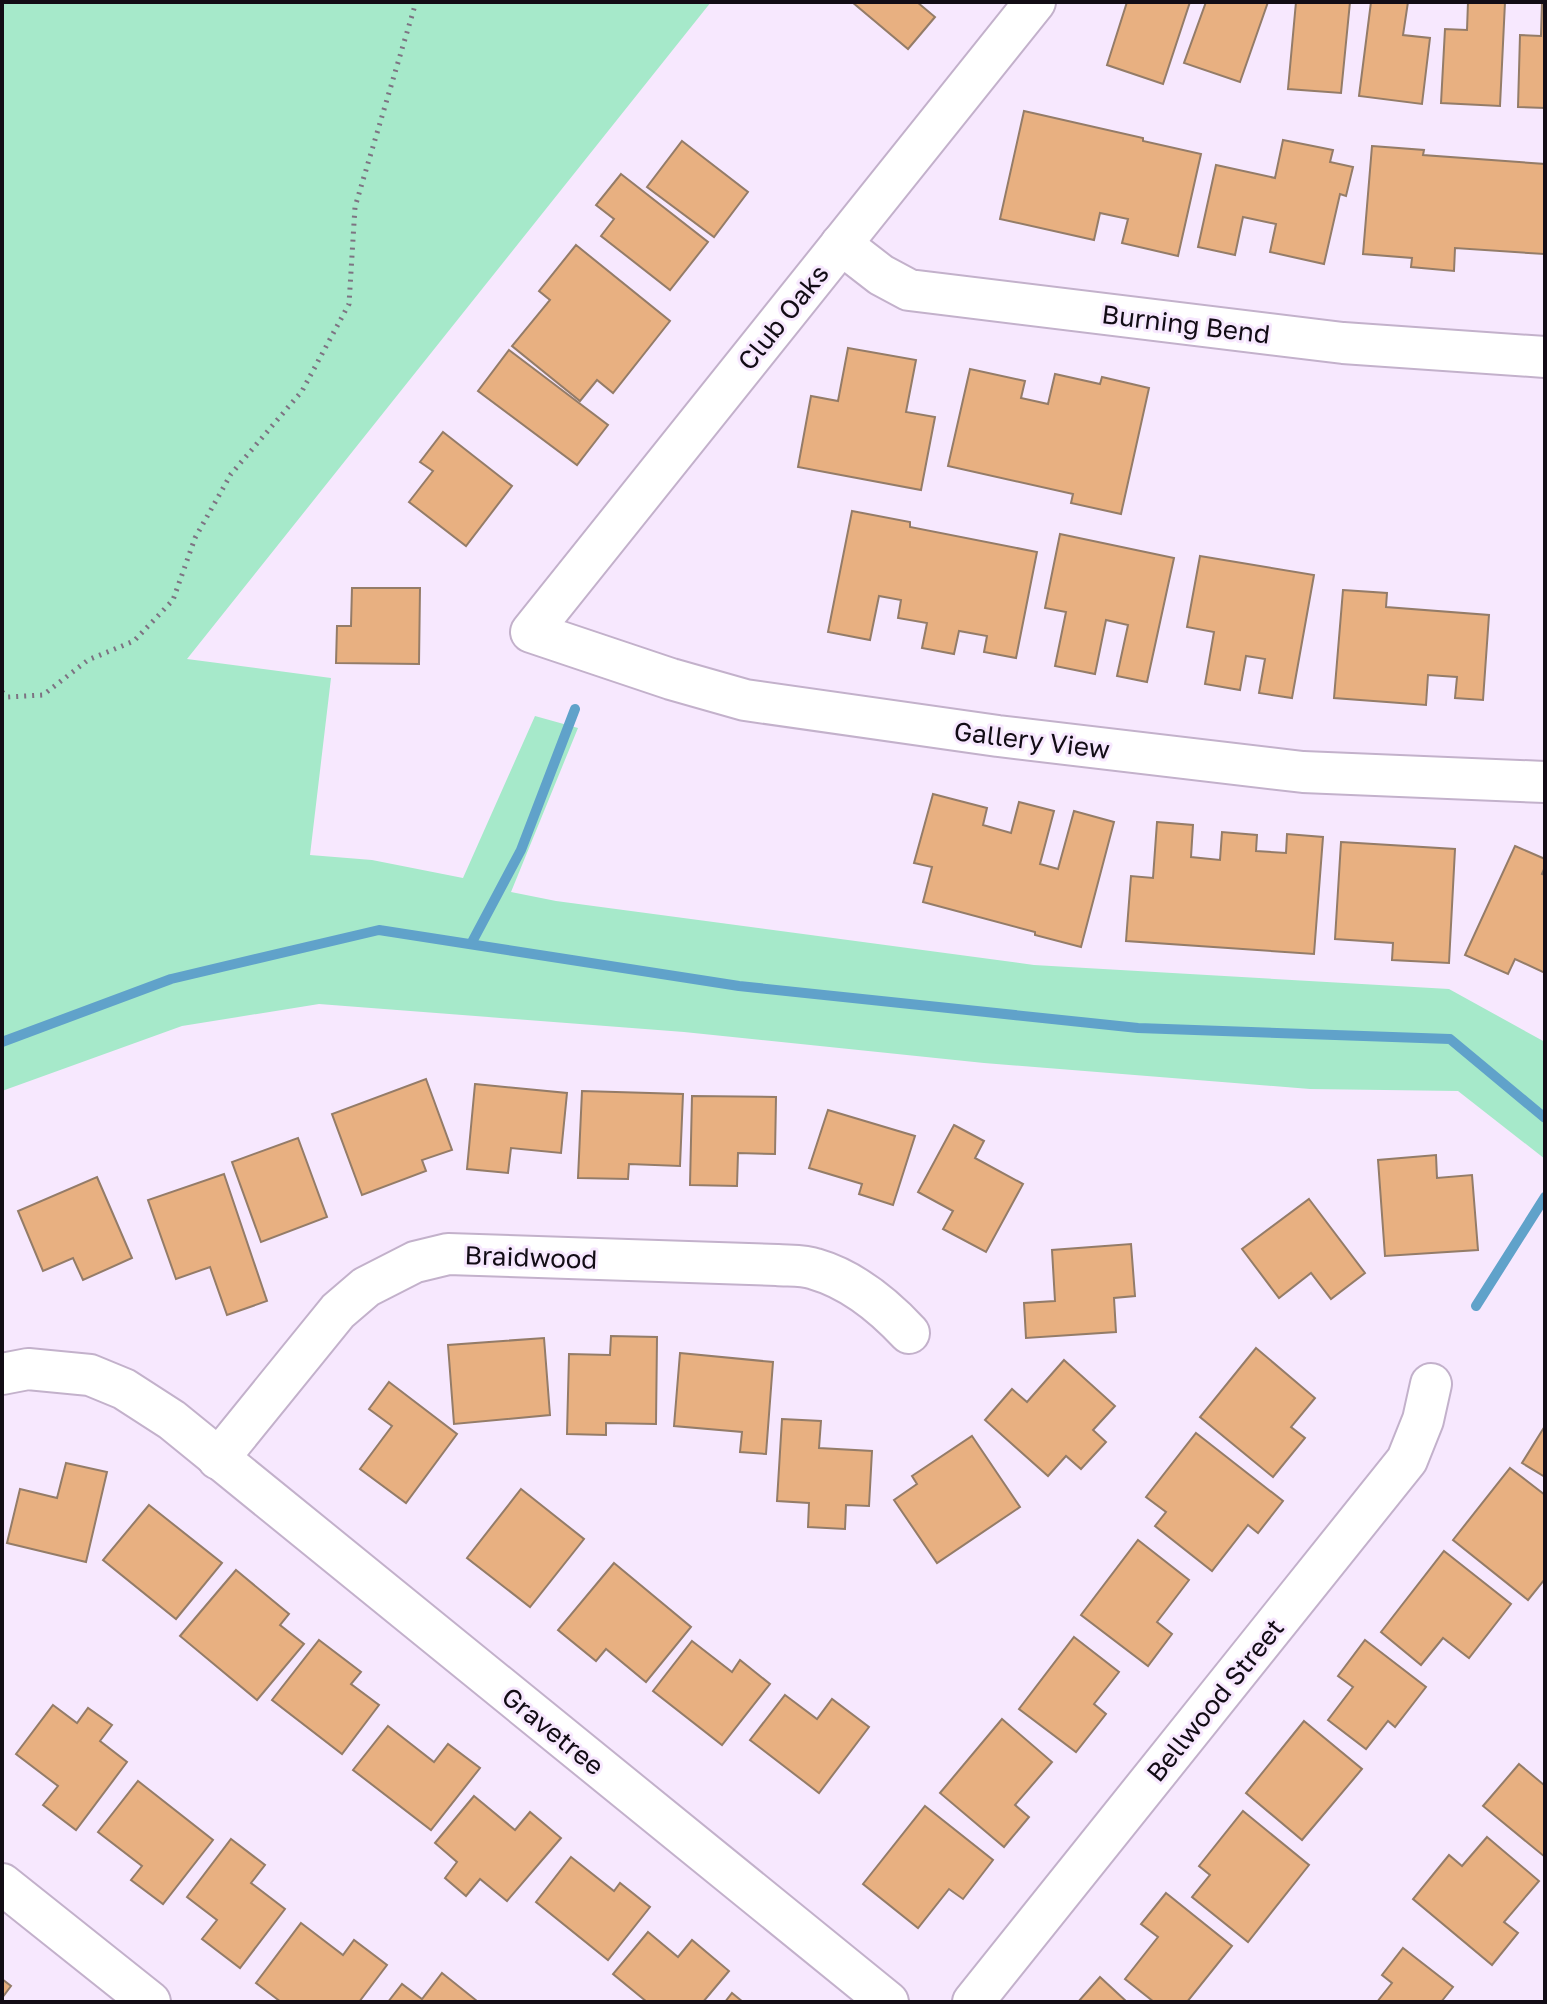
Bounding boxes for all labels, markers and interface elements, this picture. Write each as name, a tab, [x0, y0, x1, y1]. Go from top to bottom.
street label: Club Oaks	[731, 258, 835, 376]
street label: Burning Bend	[1100, 298, 1272, 350]
street label: Gallery View	[952, 715, 1112, 765]
street label: Braidwood	[464, 1239, 598, 1275]
street label: Bellwood Street	[1140, 1612, 1290, 1788]
street label: Gravetree	[496, 1681, 610, 1781]

